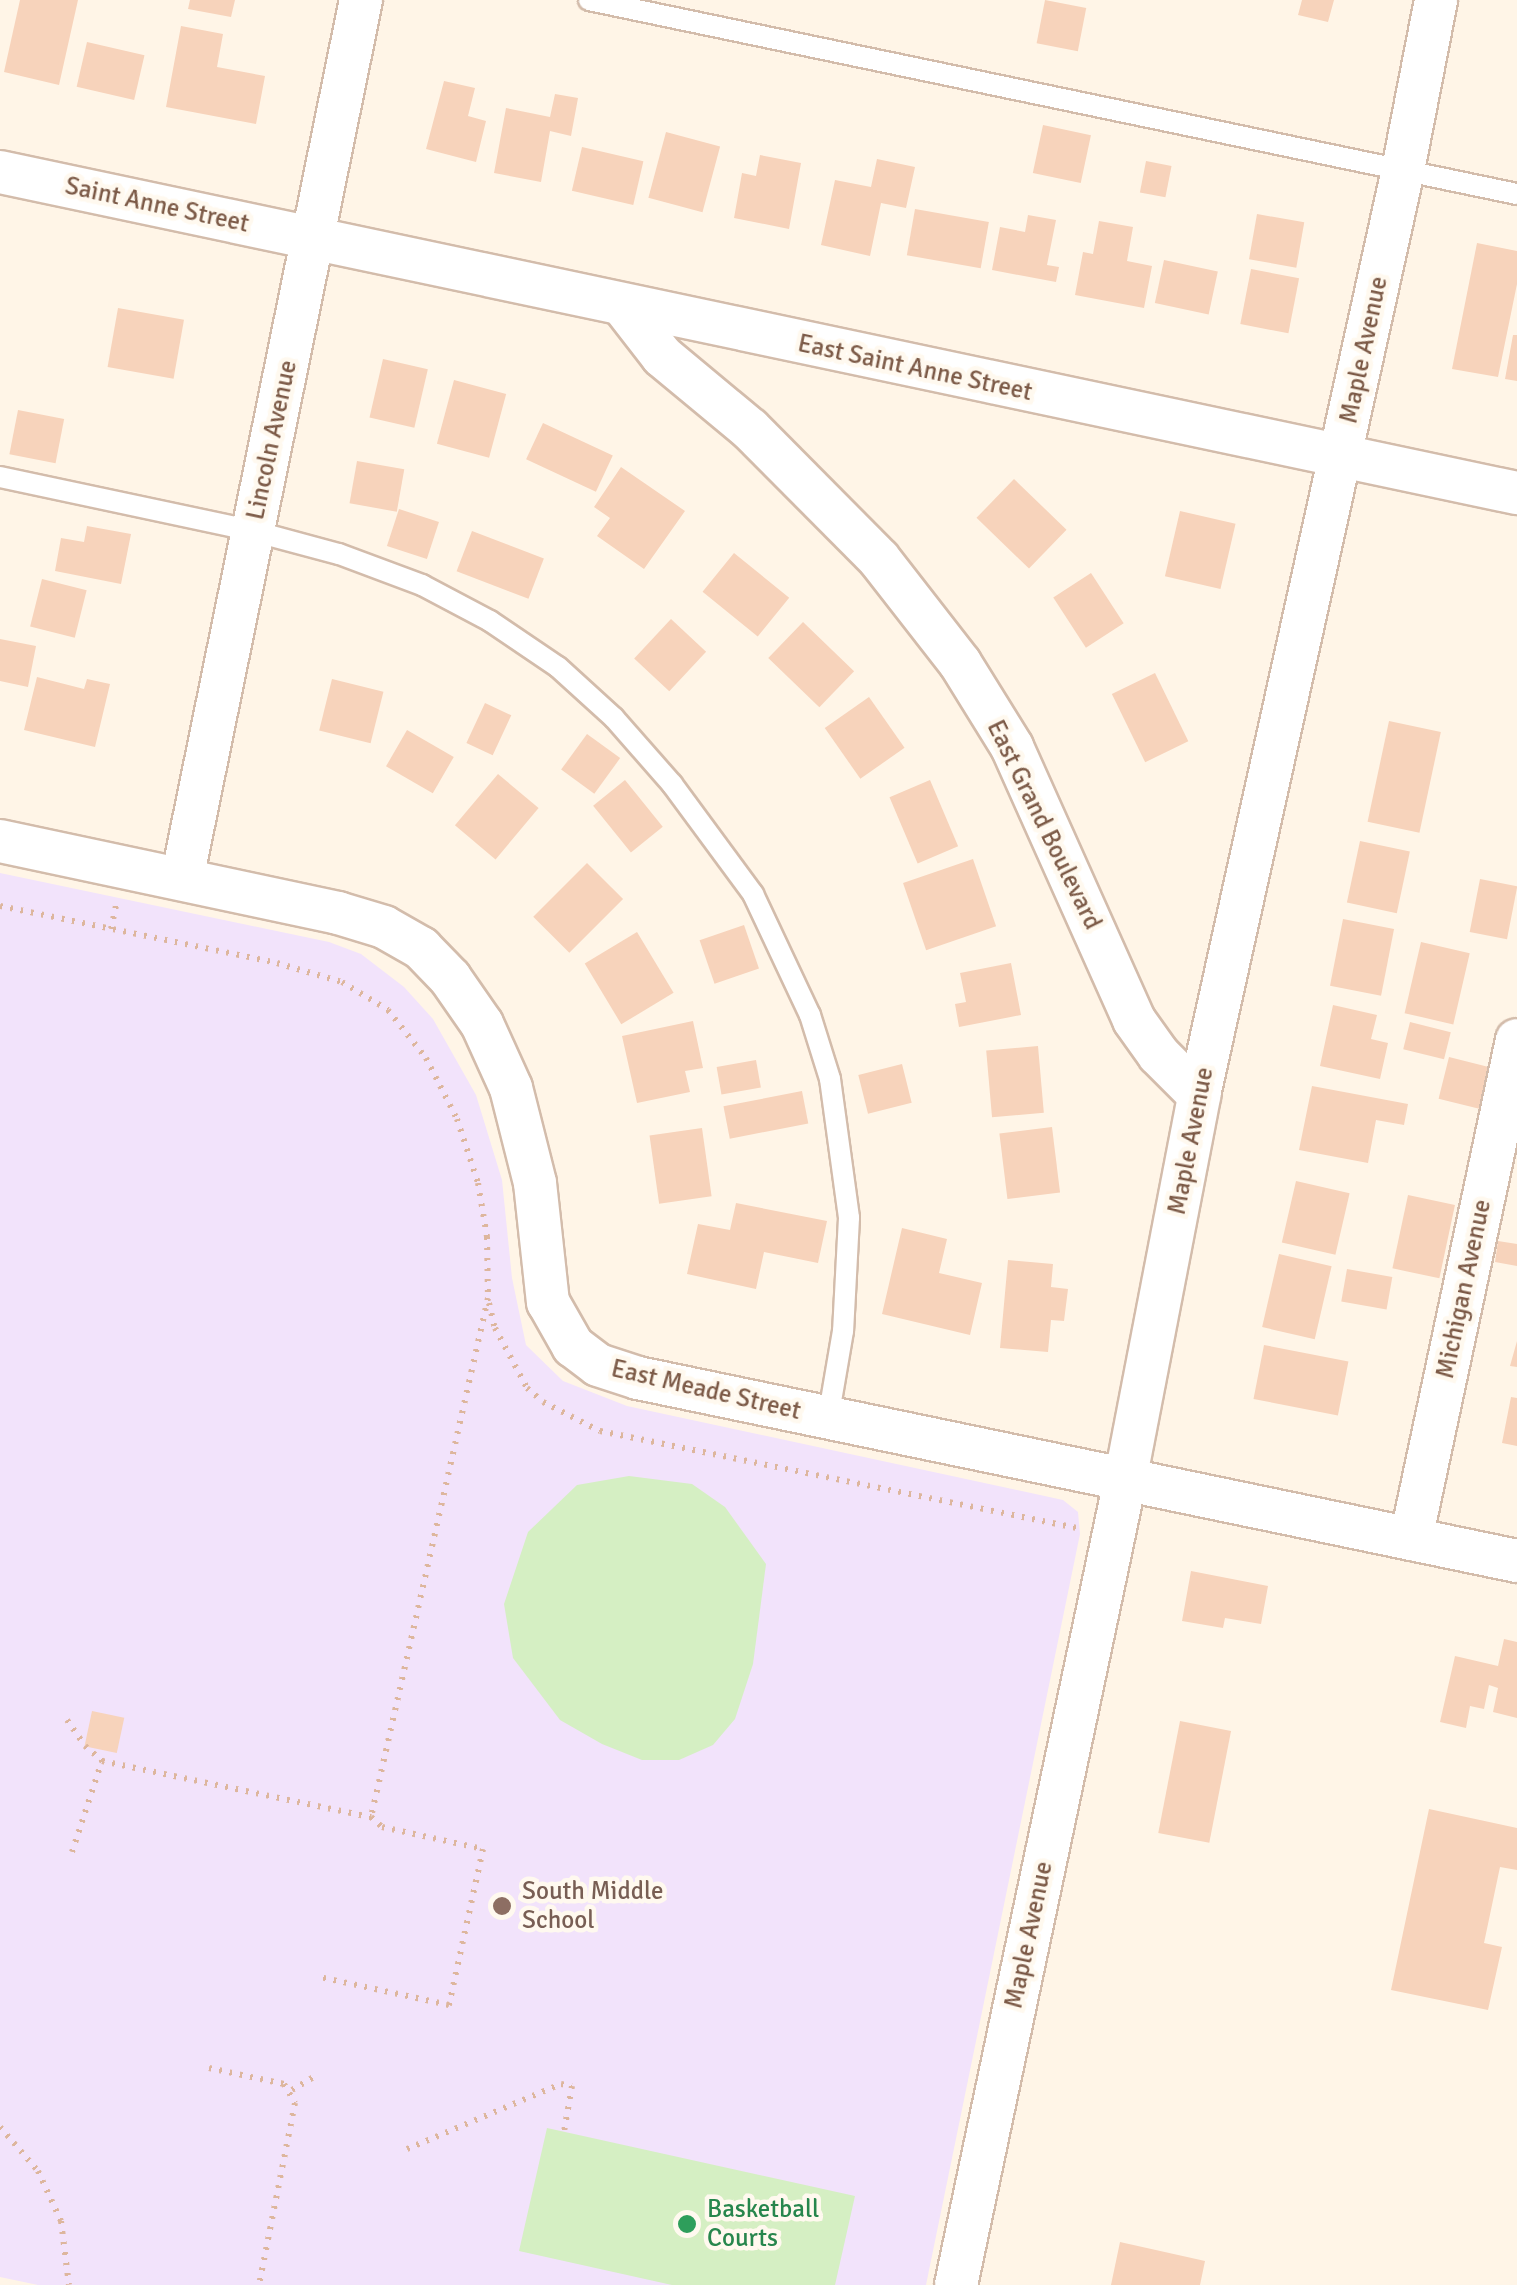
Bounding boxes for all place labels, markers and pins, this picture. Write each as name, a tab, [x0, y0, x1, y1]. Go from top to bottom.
place label: South Middle School	[522, 1877, 663, 1936]
marker: South Middle School	[491, 1895, 513, 1917]
place label: Basketball Courts	[707, 2195, 819, 2254]
marker: Basketball Courts	[676, 2213, 698, 2235]

